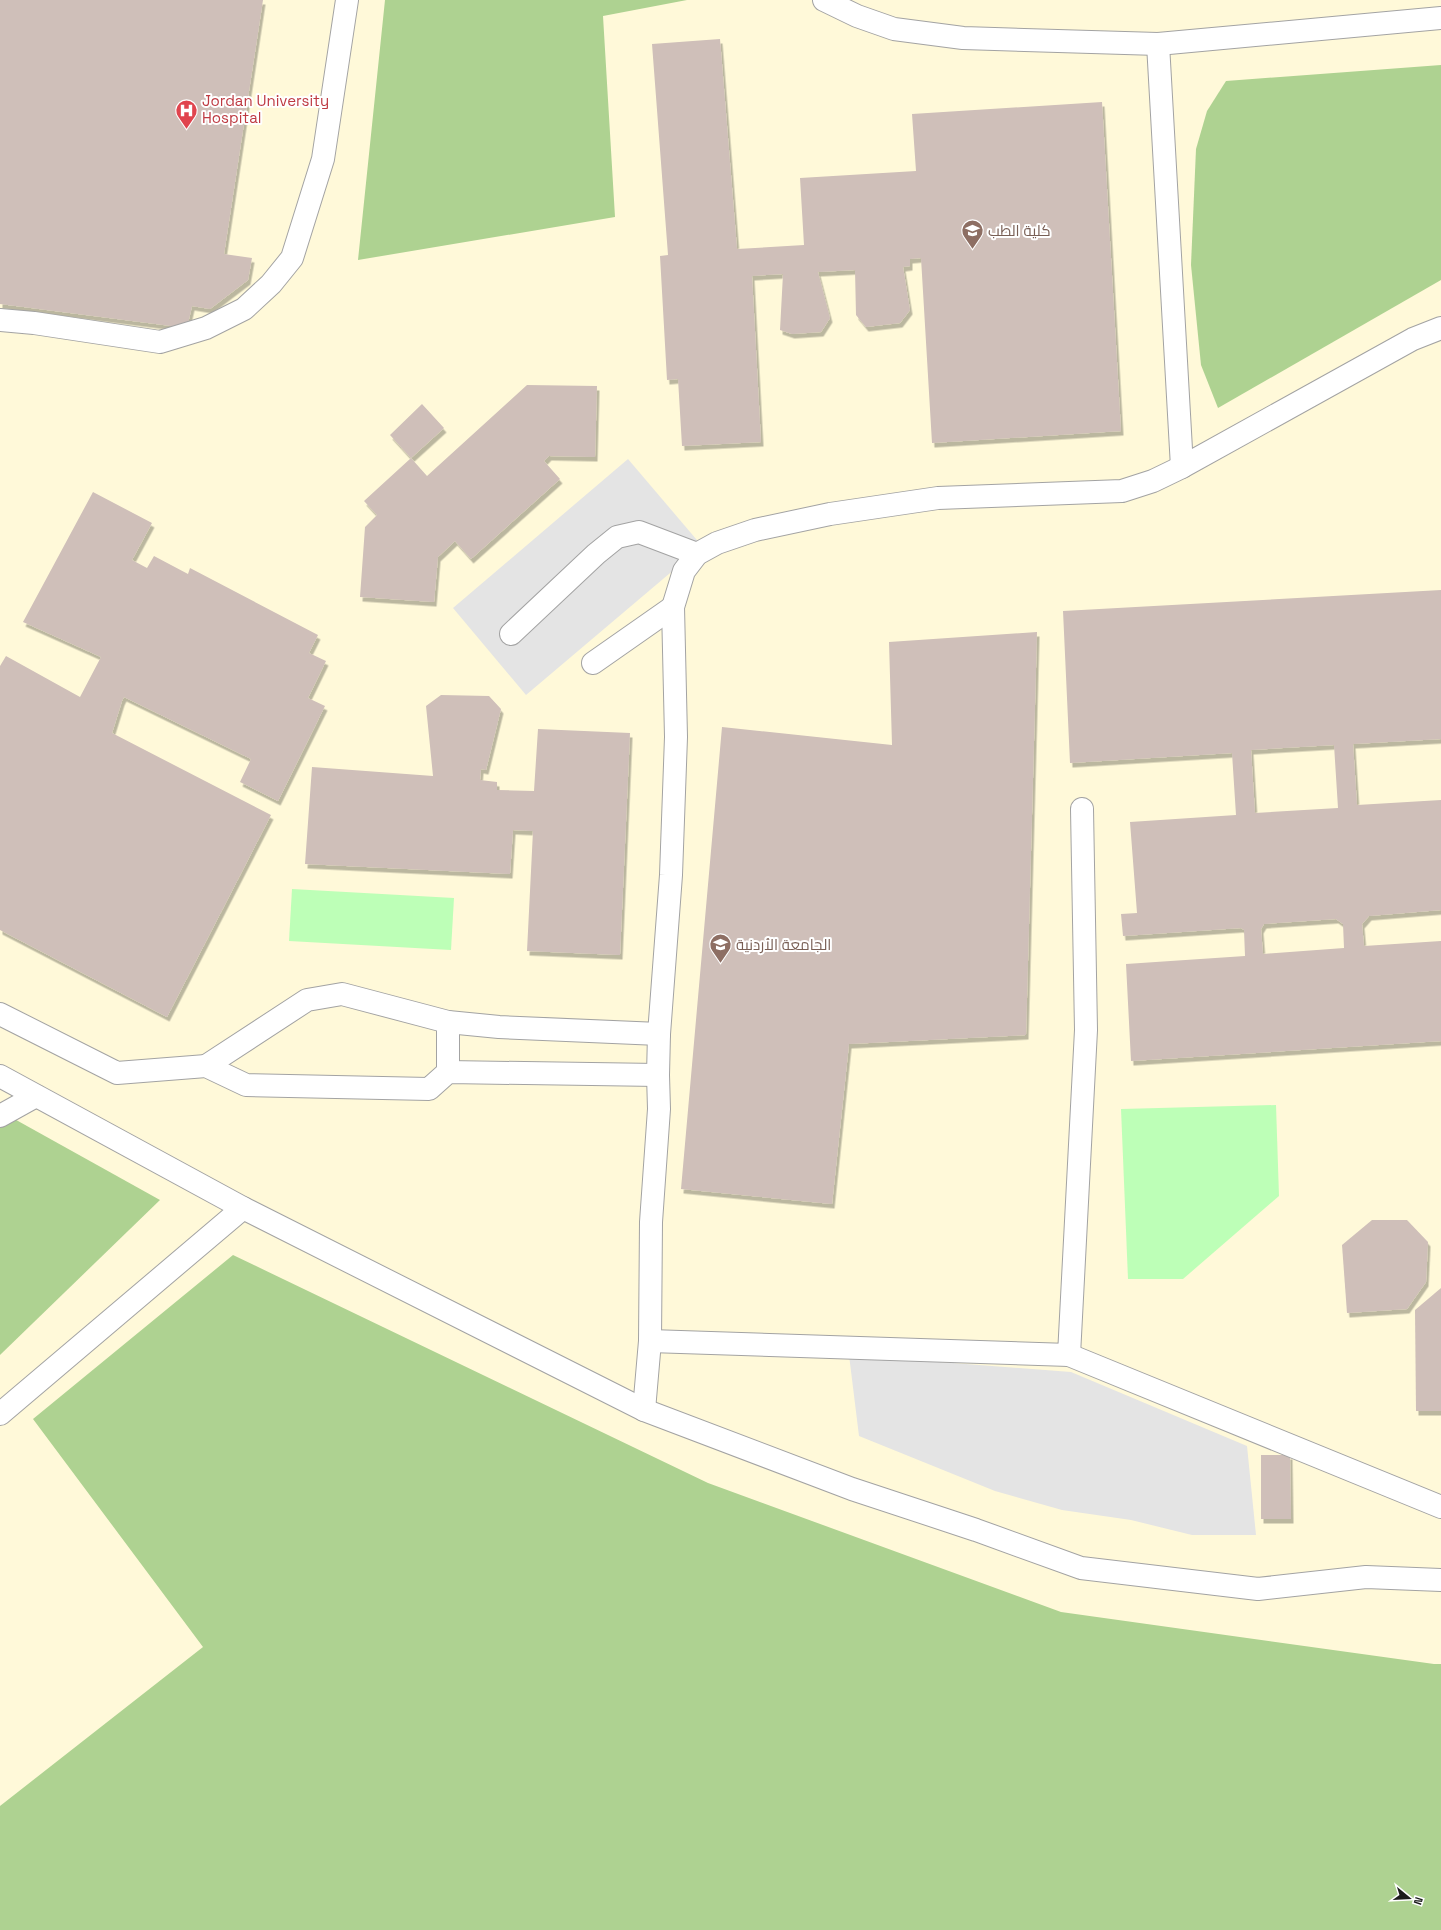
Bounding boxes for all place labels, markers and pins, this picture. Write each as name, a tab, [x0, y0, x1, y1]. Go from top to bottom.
place label: Jordan University Hospital	[202, 91, 329, 127]
hospital icon: Jordan University Hospital	[173, 97, 199, 130]
school or university icon: كلية الطب	[960, 218, 986, 251]
place label: كلية الطب	[988, 221, 1051, 240]
school or university icon: الجامعة الأردنية	[707, 932, 733, 965]
place label: الجامعة الأردنية	[736, 935, 831, 954]

